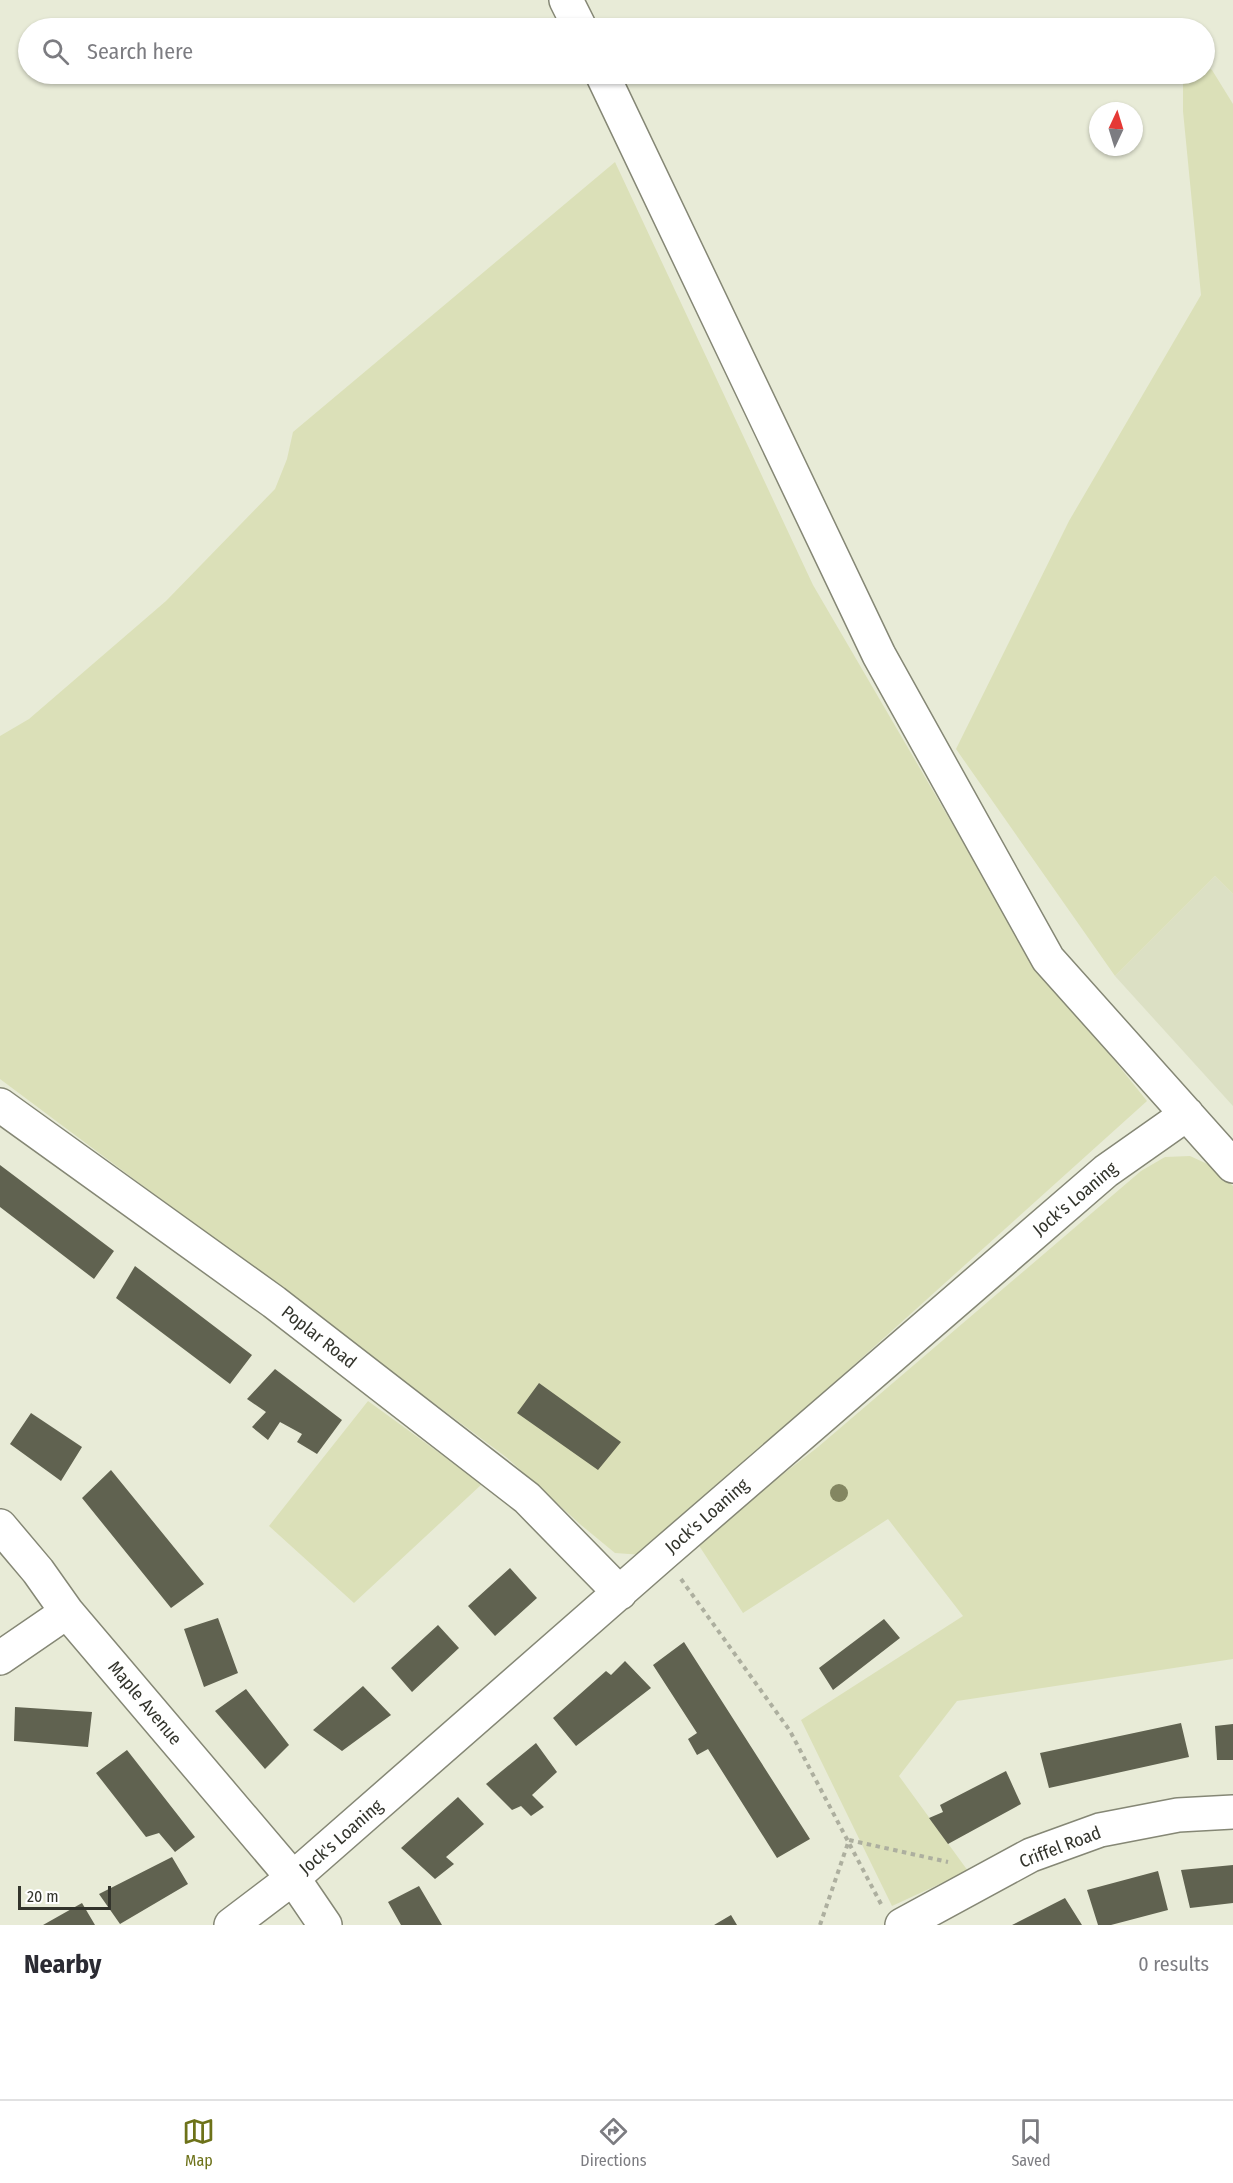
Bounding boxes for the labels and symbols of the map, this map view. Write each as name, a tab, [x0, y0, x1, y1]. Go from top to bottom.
north arrow	[1089, 102, 1143, 156]
street label: Jock's Loaning	[1028, 1157, 1122, 1241]
street label: Poplar Road	[277, 1301, 361, 1373]
street label: Jock's Loaning	[661, 1473, 754, 1558]
street label: Maple Avenue	[103, 1656, 187, 1750]
street label: Jock's Loaning	[295, 1794, 388, 1879]
street label: Criffel Road	[1016, 1821, 1104, 1873]
scale bar	[18, 1883, 111, 1910]

